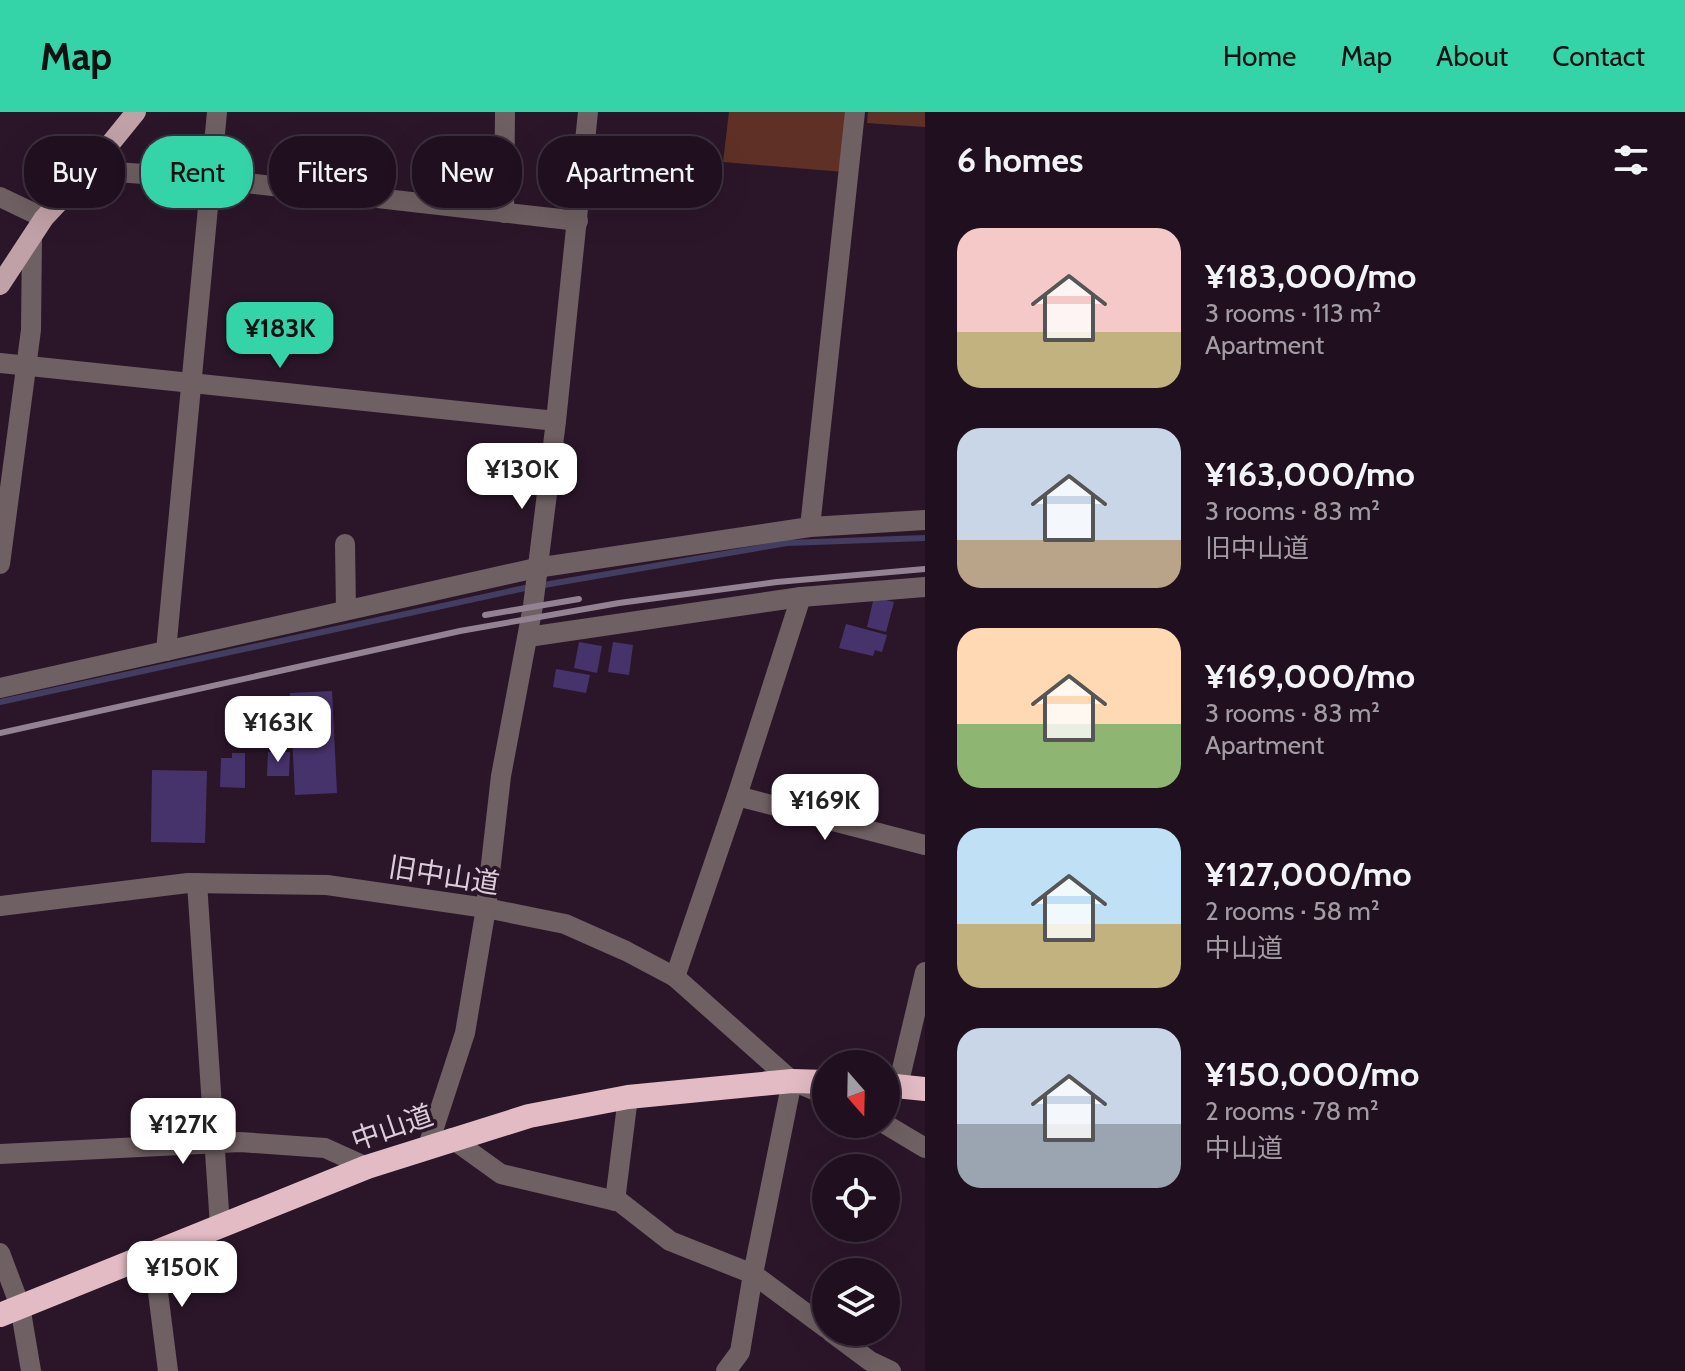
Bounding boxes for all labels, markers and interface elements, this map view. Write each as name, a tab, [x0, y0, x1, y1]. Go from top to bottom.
text: Map	[40, 33, 112, 80]
text: Home	[1223, 39, 1296, 73]
text: Map	[1340, 39, 1392, 73]
text: About	[1436, 39, 1508, 73]
text: Contact	[1552, 39, 1645, 73]
chip: Buy	[24, 136, 125, 208]
chip: Rent	[141, 136, 253, 208]
chip: Filters	[269, 136, 396, 208]
chip: New	[412, 136, 522, 208]
chip: Apartment	[538, 136, 722, 208]
icon: filters	[1609, 138, 1653, 182]
text: 6 homes	[957, 139, 1083, 181]
text: ¥183,000/mo	[1205, 255, 1416, 297]
icon: home	[1021, 260, 1117, 356]
text: 3 rooms · 113 m²	[1205, 297, 1381, 329]
pin: ¥183K	[224, 302, 336, 370]
text: ¥183K	[244, 312, 316, 344]
text: Apartment	[1205, 329, 1324, 361]
pin: ¥130K	[466, 443, 578, 511]
text: ¥130K	[485, 453, 559, 485]
text: ¥163,000/mo	[1205, 453, 1415, 495]
icon: home	[1021, 460, 1117, 556]
text: 3 rooms · 83 m²	[1205, 495, 1380, 527]
text: 旧中山道	[1205, 532, 1309, 564]
text: ¥169,000/mo	[1205, 655, 1415, 697]
icon: home	[1021, 660, 1117, 756]
pin: ¥163K	[222, 696, 334, 764]
text: 3 rooms · 83 m²	[1205, 697, 1380, 729]
text: ¥163K	[243, 706, 313, 738]
text: Apartment	[1205, 729, 1324, 761]
pin: ¥169K	[769, 774, 881, 842]
text: ¥169K	[790, 784, 860, 816]
street label: 旧中山道	[386, 849, 502, 901]
text: ¥127,000/mo	[1205, 853, 1412, 895]
icon: home	[1021, 860, 1117, 956]
text: 2 rooms · 58 m²	[1205, 895, 1380, 927]
text: 中山道	[1205, 932, 1283, 964]
north arrow	[812, 1050, 900, 1138]
map controls	[812, 1050, 900, 1346]
text: ¥150,000/mo	[1205, 1053, 1419, 1095]
icon: home	[1021, 1060, 1117, 1156]
text: 2 rooms · 78 m²	[1205, 1095, 1379, 1127]
street label: 中山道	[347, 1097, 437, 1157]
pin: ¥127K	[127, 1098, 239, 1166]
text: ¥127K	[149, 1108, 217, 1140]
text: 中山道	[1205, 1132, 1283, 1164]
button: locate	[812, 1154, 900, 1242]
pin: ¥150K	[126, 1241, 238, 1309]
text: ¥150K	[145, 1251, 219, 1283]
button: layers	[812, 1258, 900, 1346]

